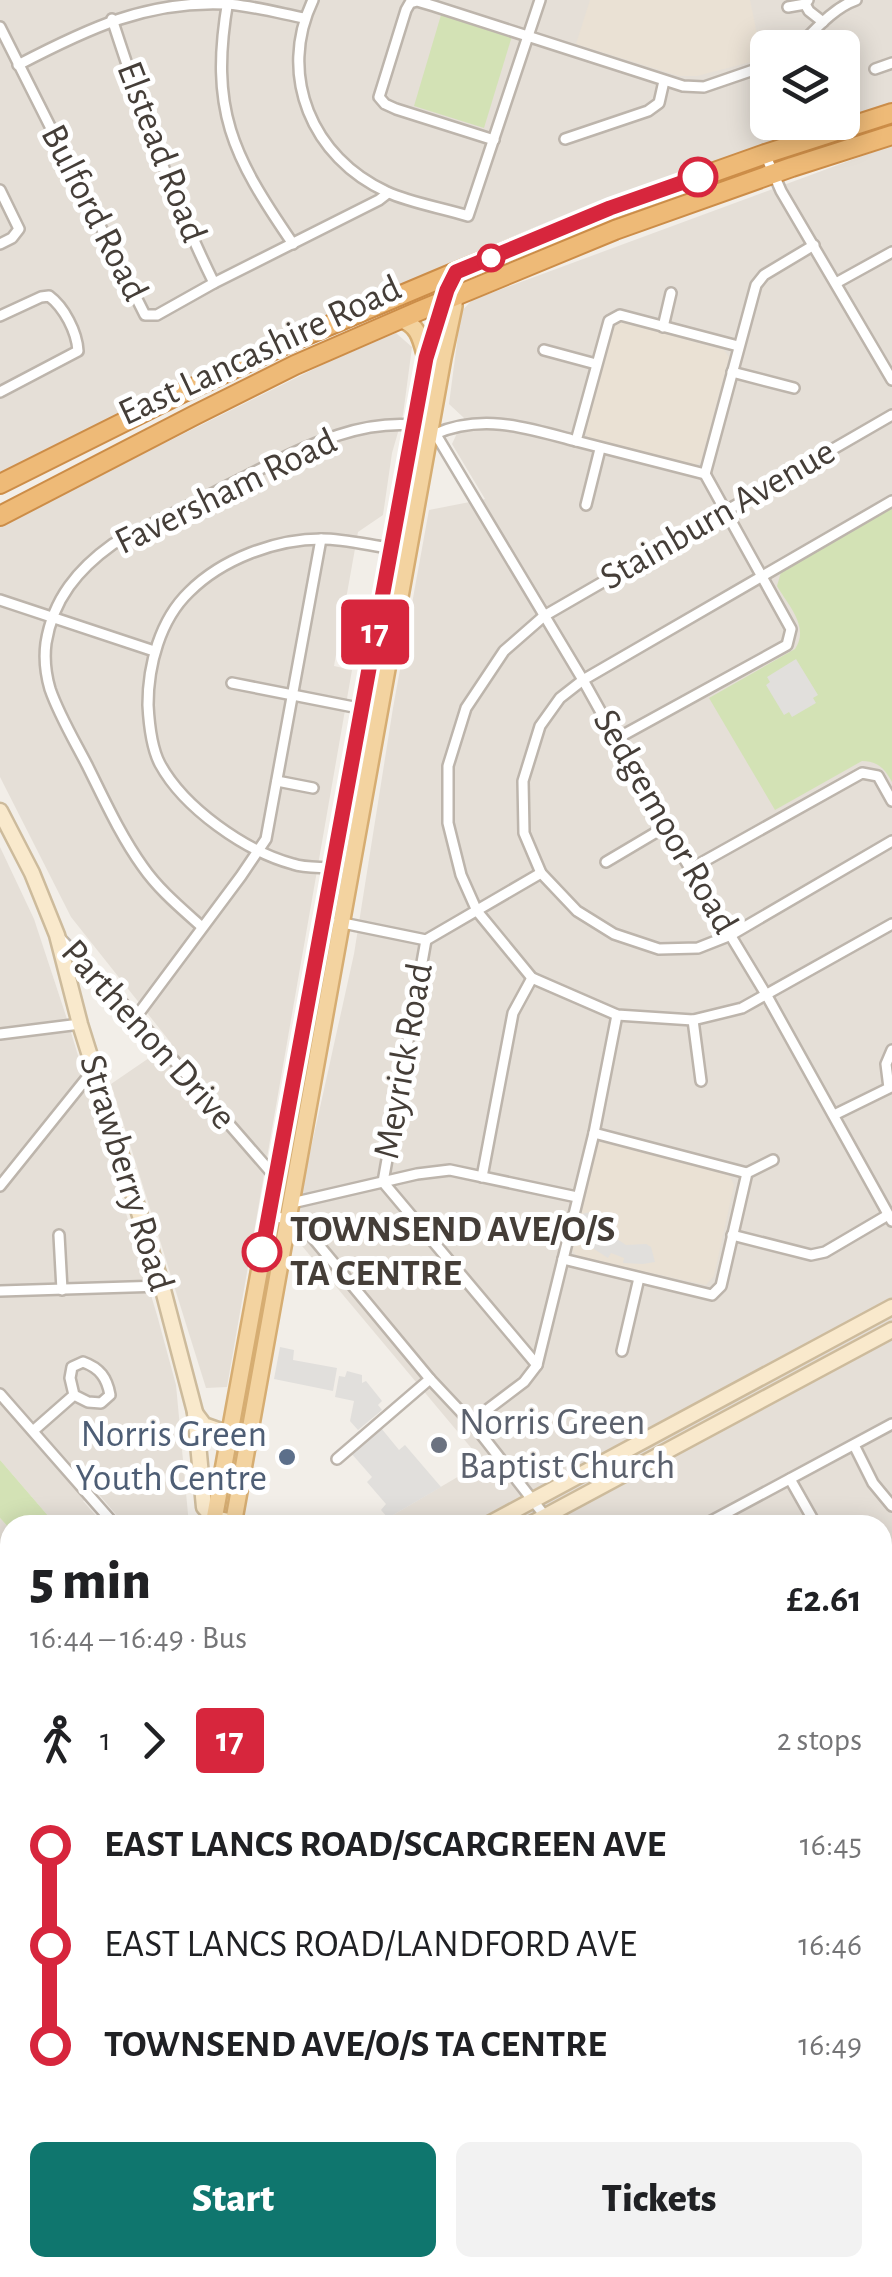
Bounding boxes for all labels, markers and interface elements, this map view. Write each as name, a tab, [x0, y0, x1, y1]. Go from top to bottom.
map controls	[750, 30, 860, 140]
button: layers	[750, 30, 860, 140]
street label: Elstead Road	[109, 57, 213, 247]
street label: Bulford Road	[33, 119, 155, 307]
unlabelled marker	[679, 158, 717, 196]
unlabelled marker	[478, 245, 504, 271]
street label: East Lancashire Road	[113, 269, 407, 433]
street label: Faversham Road	[109, 422, 343, 562]
street label: Stainburn Avenue	[594, 433, 842, 597]
line badge: 17	[330, 600, 420, 664]
text: 17	[361, 615, 389, 650]
street label: Sedgemoor Road	[586, 703, 744, 941]
street label: Parthenon Drive	[53, 933, 243, 1137]
street label: Meyrick Road	[368, 960, 440, 1162]
street label: Strawberry Road	[72, 1050, 180, 1296]
place label: TOWNSEND AVE/O/S TA CENTRE	[290, 1211, 615, 1293]
marker: TOWNSEND AVE/O/S TA CENTRE	[243, 1233, 281, 1271]
place label: Norris Green Baptist Church	[459, 1404, 675, 1486]
place label: Norris Green Youth Centre	[75, 1416, 267, 1498]
marker: Norris Green Baptist Church	[428, 1434, 450, 1456]
marker: Norris Green Youth Centre	[276, 1446, 298, 1468]
text: 5 min	[30, 1554, 151, 1609]
text: £2.61	[786, 1581, 862, 1619]
text: 16:44 – 16:49 · Bus	[30, 1622, 247, 1654]
icon: walk	[30, 1713, 85, 1768]
icon: forward	[126, 1713, 181, 1768]
text: 17	[216, 1723, 244, 1758]
text: 1	[100, 1724, 111, 1756]
text: 2 stops	[777, 1724, 862, 1756]
text: EAST LANCS ROAD/SCARGREEN AVE	[104, 1826, 666, 1864]
text: 16:45	[800, 1829, 862, 1861]
text: EAST LANCS ROAD/LANDFORD AVE	[104, 1926, 637, 1964]
text: 16:46	[798, 1929, 862, 1961]
text: TOWNSEND AVE/O/S TA CENTRE	[104, 2026, 607, 2064]
text: 16:49	[798, 2029, 862, 2061]
button: Start	[30, 2142, 436, 2257]
button: Tickets	[456, 2142, 862, 2257]

